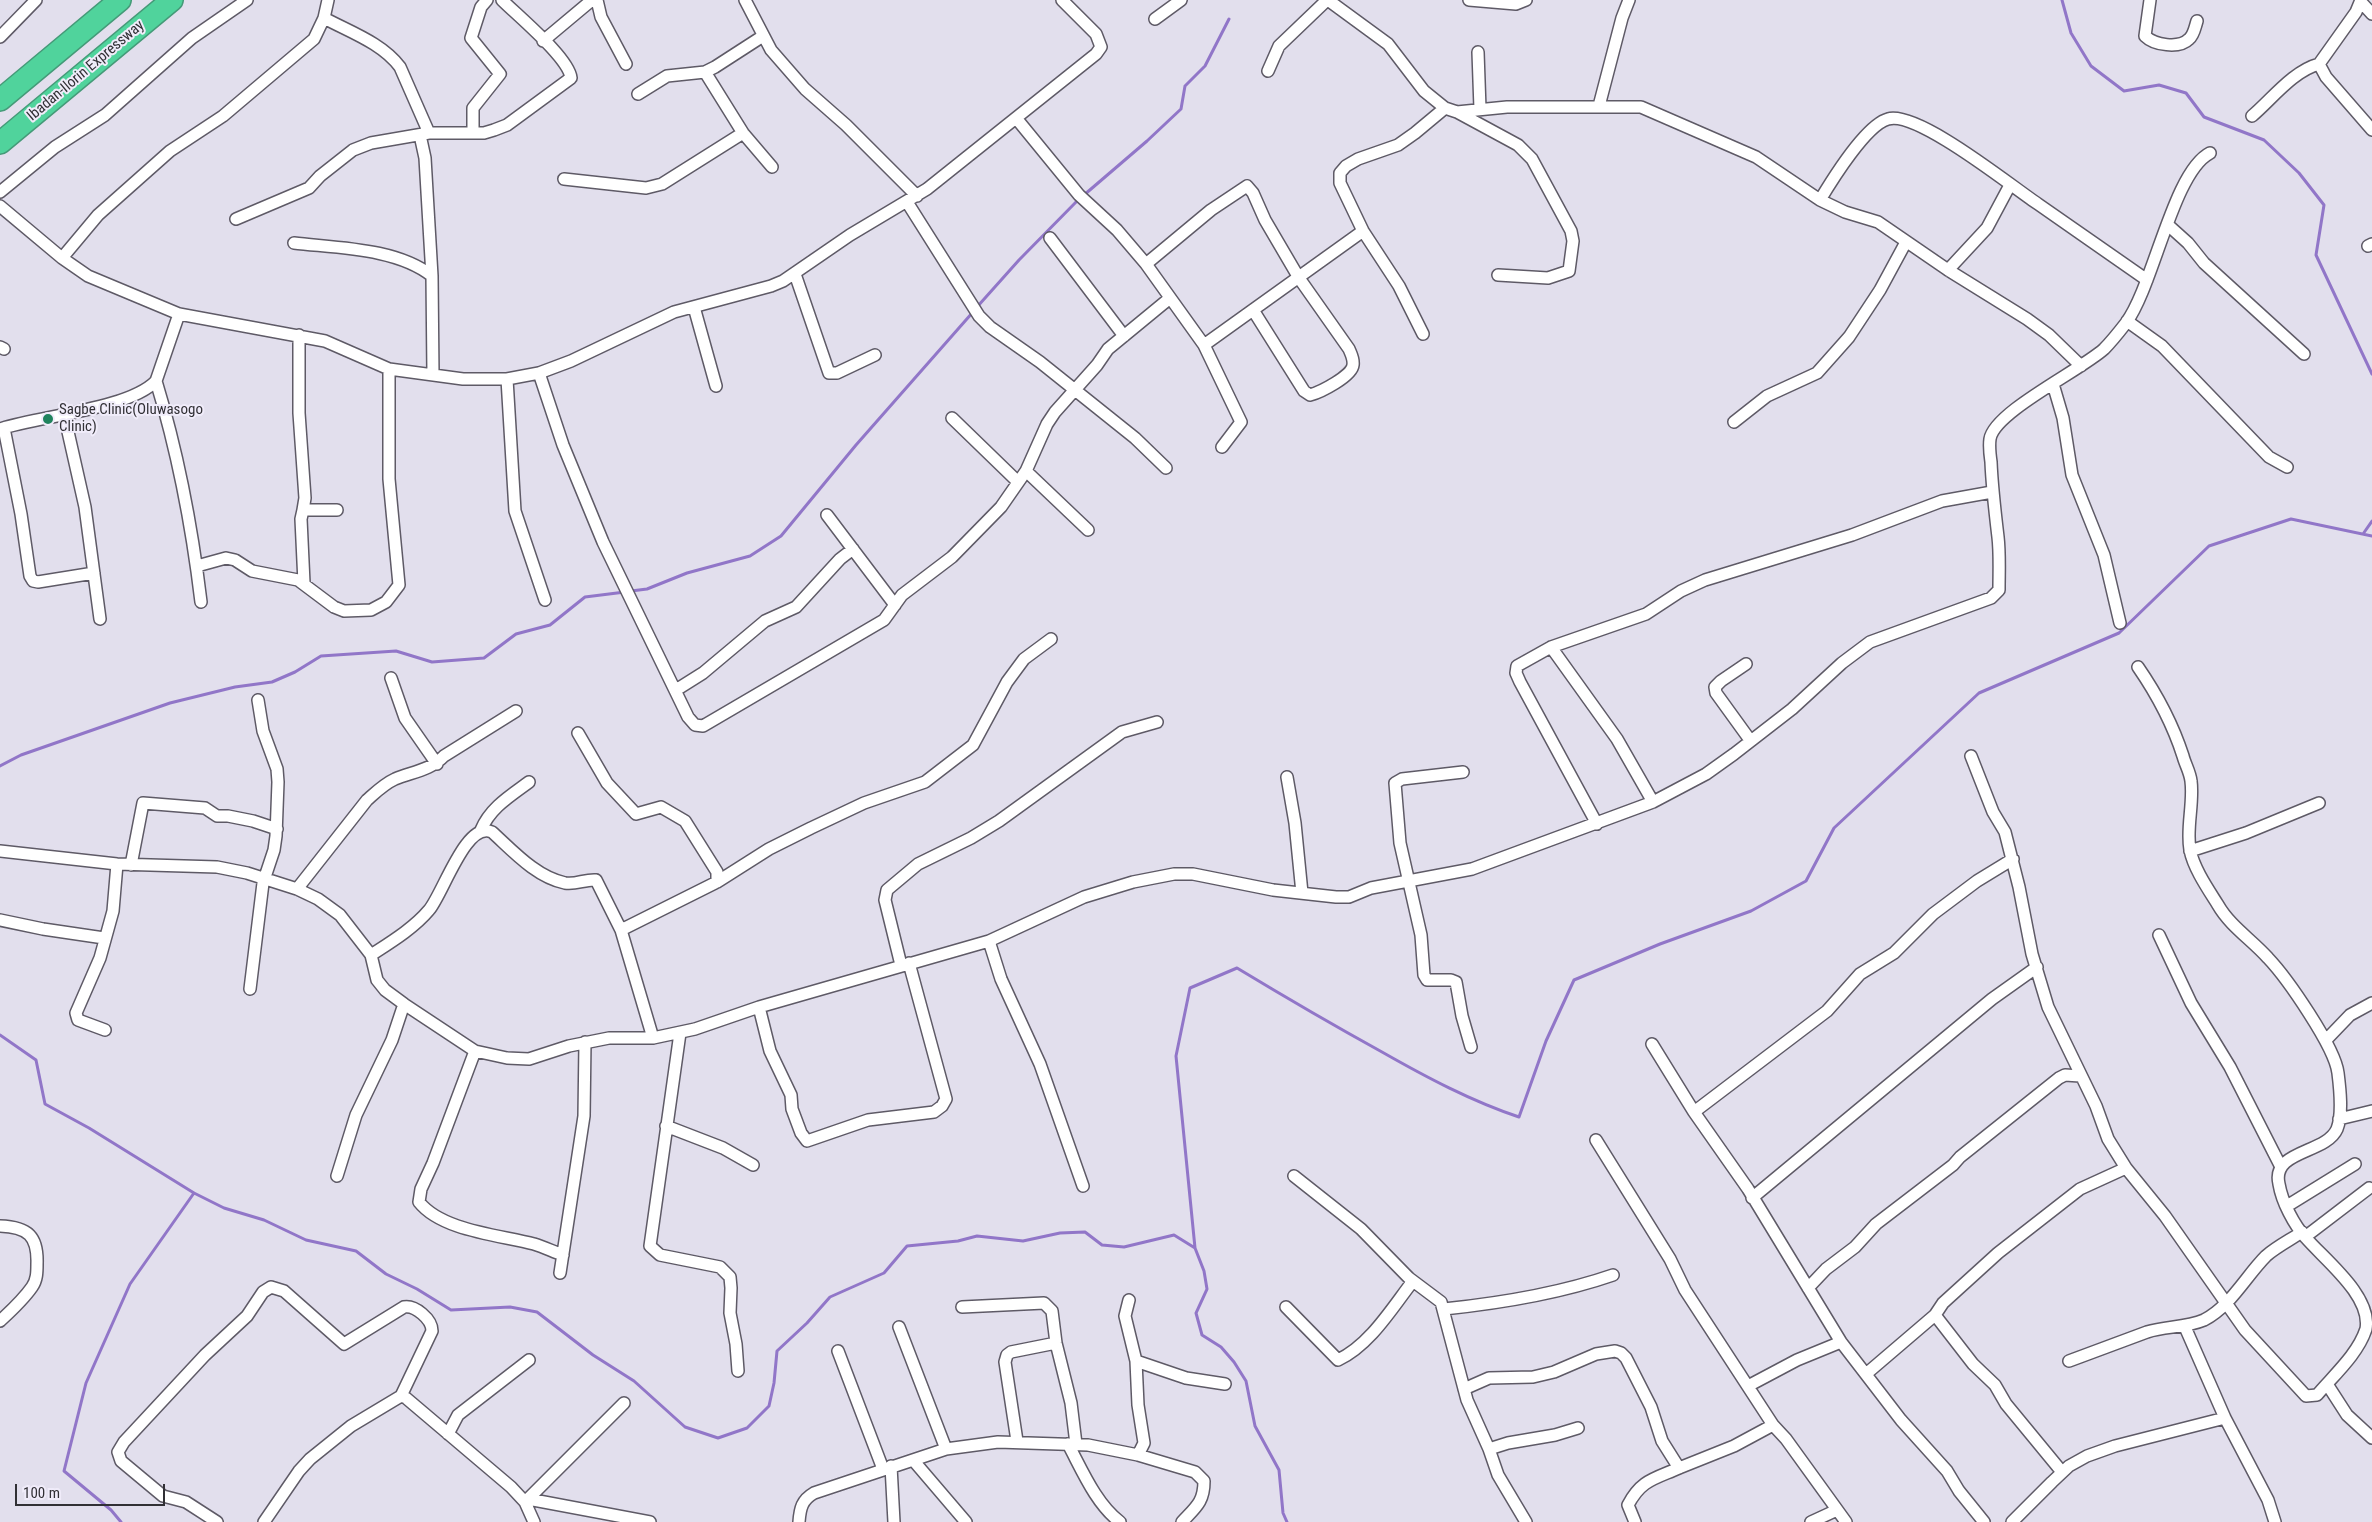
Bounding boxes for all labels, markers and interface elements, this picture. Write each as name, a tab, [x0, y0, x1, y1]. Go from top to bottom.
street label: Ibadan-Ilorin Expressway	[24, 17, 148, 125]
place label: Sagbe Clinic(Oluwasogo Clinic)	[59, 401, 203, 436]
marker: Sagbe Clinic(Oluwasogo Clinic)	[41, 412, 55, 426]
scale bar	[18, 1474, 168, 1506]
text: 100 m	[23, 1484, 60, 1502]

